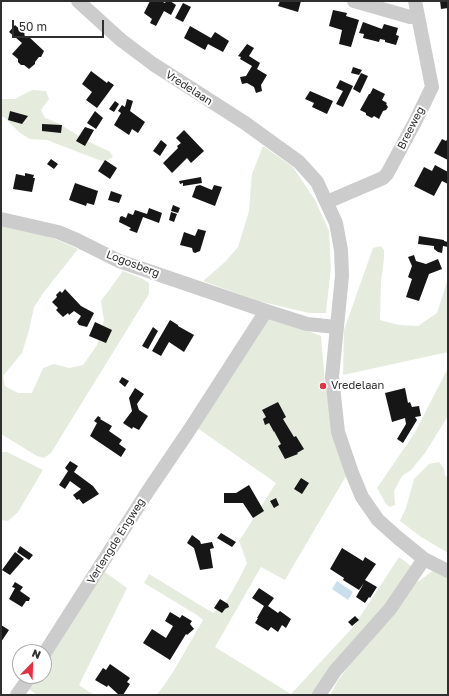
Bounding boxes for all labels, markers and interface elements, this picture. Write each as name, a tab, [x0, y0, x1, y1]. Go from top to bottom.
scale bar	[14, 12, 106, 38]
text: 50 m	[19, 19, 47, 34]
street label: Vredelaan	[163, 68, 215, 108]
street label: Breeweg	[395, 104, 427, 152]
street label: Logosberg	[104, 248, 162, 280]
place label: Vredelaan	[331, 379, 384, 393]
marker: Vredelaan	[318, 381, 328, 391]
street label: Verlengde Engweg	[84, 496, 148, 586]
north arrow	[12, 644, 52, 684]
text: N	[30, 646, 43, 661]

